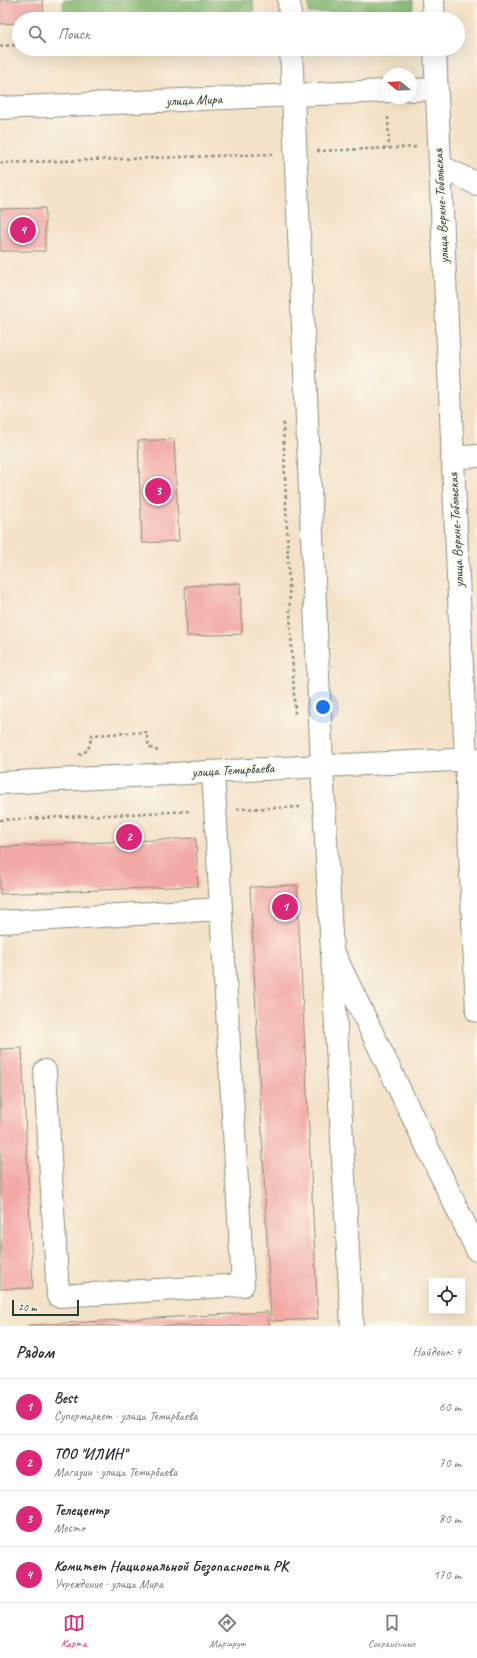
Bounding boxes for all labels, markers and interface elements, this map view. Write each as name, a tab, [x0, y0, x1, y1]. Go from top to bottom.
search box	[12, 12, 465, 56]
icon: search	[26, 23, 48, 45]
text: Поиск	[58, 25, 90, 44]
north arrow	[381, 68, 417, 104]
street label: улица Мира	[165, 90, 224, 110]
street label: улица Верхне-Тобольская	[429, 147, 453, 265]
pin: 4	[10, 215, 36, 245]
street label: улица Верхне-Тобольская	[444, 471, 468, 589]
pin: 3	[145, 476, 171, 506]
your location	[313, 697, 333, 717]
street label: улица Темирбаева	[190, 759, 276, 781]
pin: 2	[116, 822, 142, 852]
pin: 1	[272, 892, 298, 922]
map controls	[429, 1278, 465, 1314]
button: locate	[429, 1278, 465, 1314]
scale bar	[12, 1298, 79, 1317]
text: 20 m	[18, 1300, 37, 1314]
text: Рядом	[16, 1342, 54, 1363]
text: Найдено: 4	[413, 1344, 461, 1360]
text: Best	[54, 1389, 77, 1408]
text: 1	[26, 1399, 32, 1415]
text: 60 m	[439, 1399, 461, 1415]
text: Супермаркет · улица Темирбаева	[54, 1408, 197, 1424]
text: ТОО "ИЛИН"	[54, 1445, 127, 1464]
text: 2	[26, 1455, 32, 1471]
text: 70 m	[439, 1455, 461, 1471]
text: Магазин · улица Темирбаева	[54, 1464, 177, 1480]
text: Телецентр	[54, 1501, 109, 1520]
text: 3	[26, 1511, 32, 1527]
text: 80 m	[439, 1511, 461, 1527]
text: Место	[54, 1520, 85, 1536]
text: Комитет Национальной Безопасности РК	[54, 1557, 288, 1576]
text: 4	[26, 1567, 32, 1583]
text: 170 m	[433, 1567, 461, 1583]
text: Учреждение · улица Мира	[54, 1576, 163, 1592]
tab: Карта	[61, 1612, 86, 1650]
tab: Маршрут	[209, 1612, 245, 1650]
tab: Сохранённые	[368, 1612, 416, 1650]

